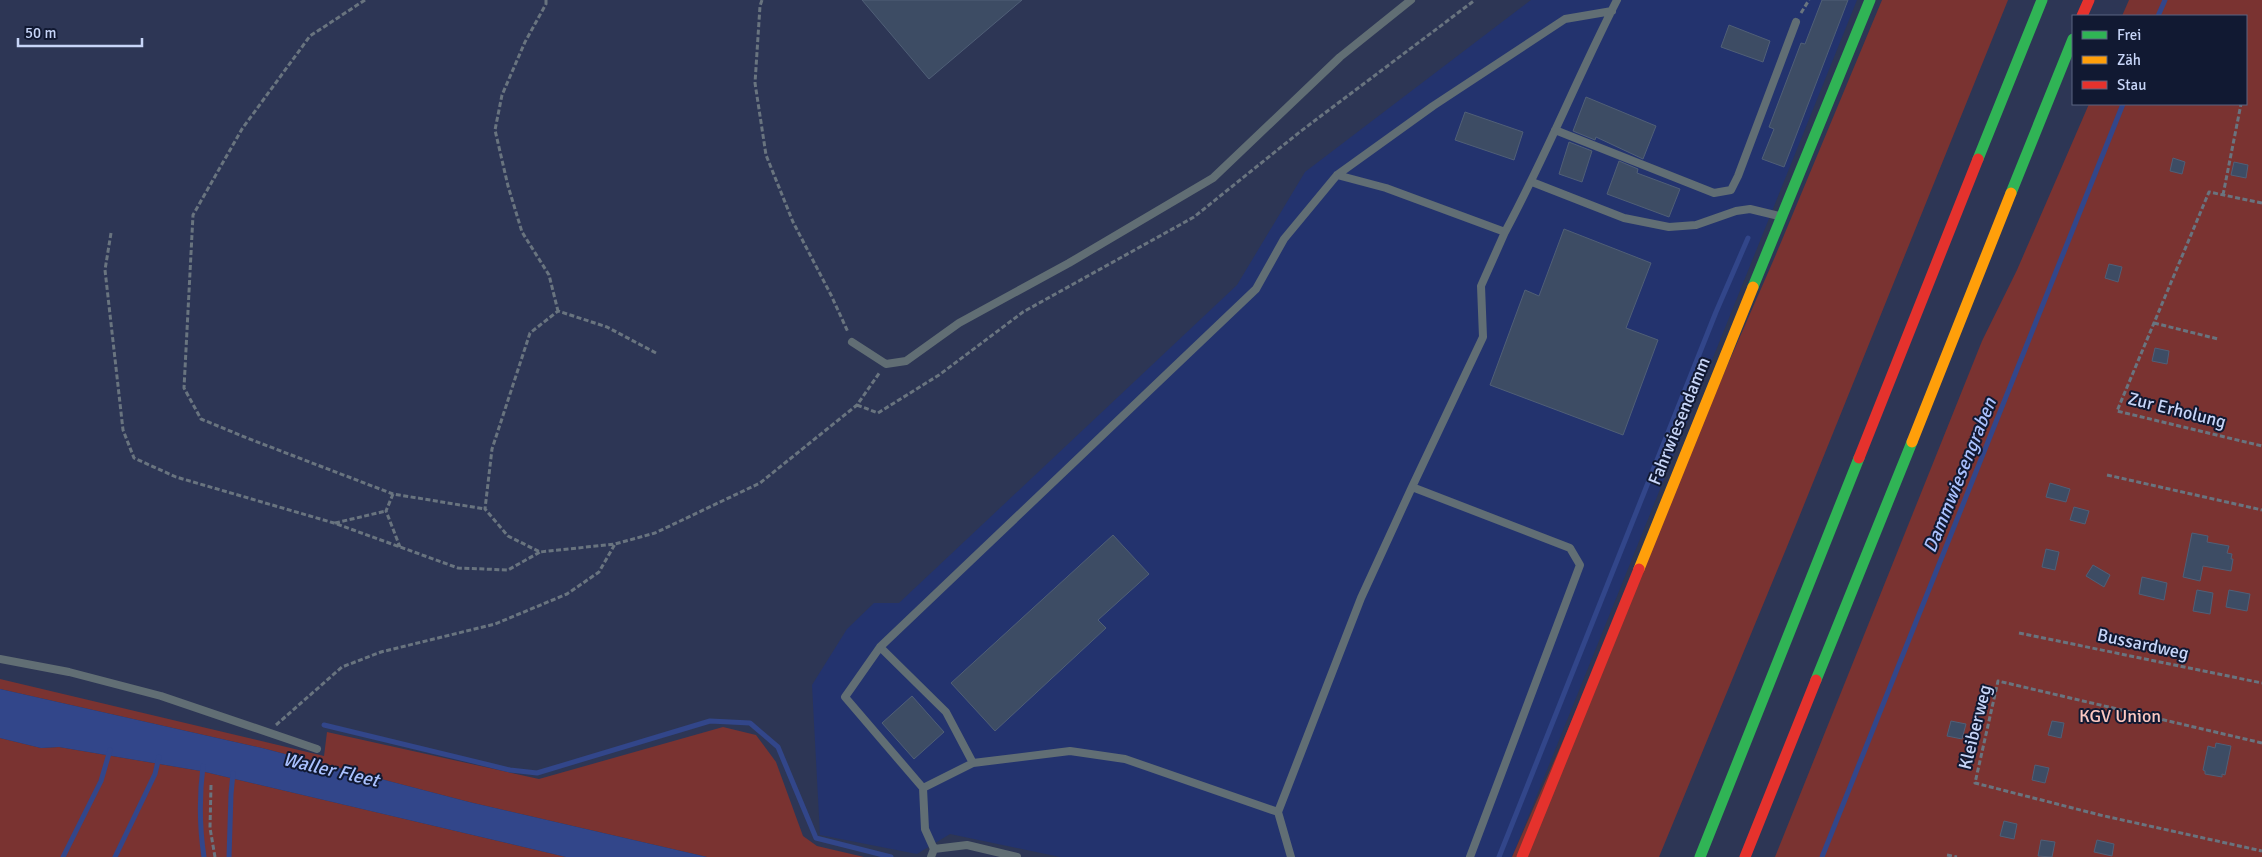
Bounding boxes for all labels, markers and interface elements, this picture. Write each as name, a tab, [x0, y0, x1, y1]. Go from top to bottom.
scale bar	[18, 15, 141, 47]
legend	[2072, 15, 2247, 105]
text: 50 m	[25, 24, 56, 42]
text: Frei	[2117, 26, 2141, 44]
text: Zäh	[2117, 51, 2141, 69]
text: Stau	[2117, 76, 2146, 94]
street label: Fahrwiesendamm	[1643, 354, 1715, 488]
street label: Zur Erholung	[2126, 387, 2228, 433]
water label: Dammwiesengraben	[1918, 394, 2002, 556]
street label: Bussardweg	[2095, 624, 2191, 664]
street label: Kleiberweg	[1954, 682, 1996, 772]
park label: KGV Union	[2079, 705, 2161, 727]
water label: Waller Fleet	[281, 747, 383, 793]

